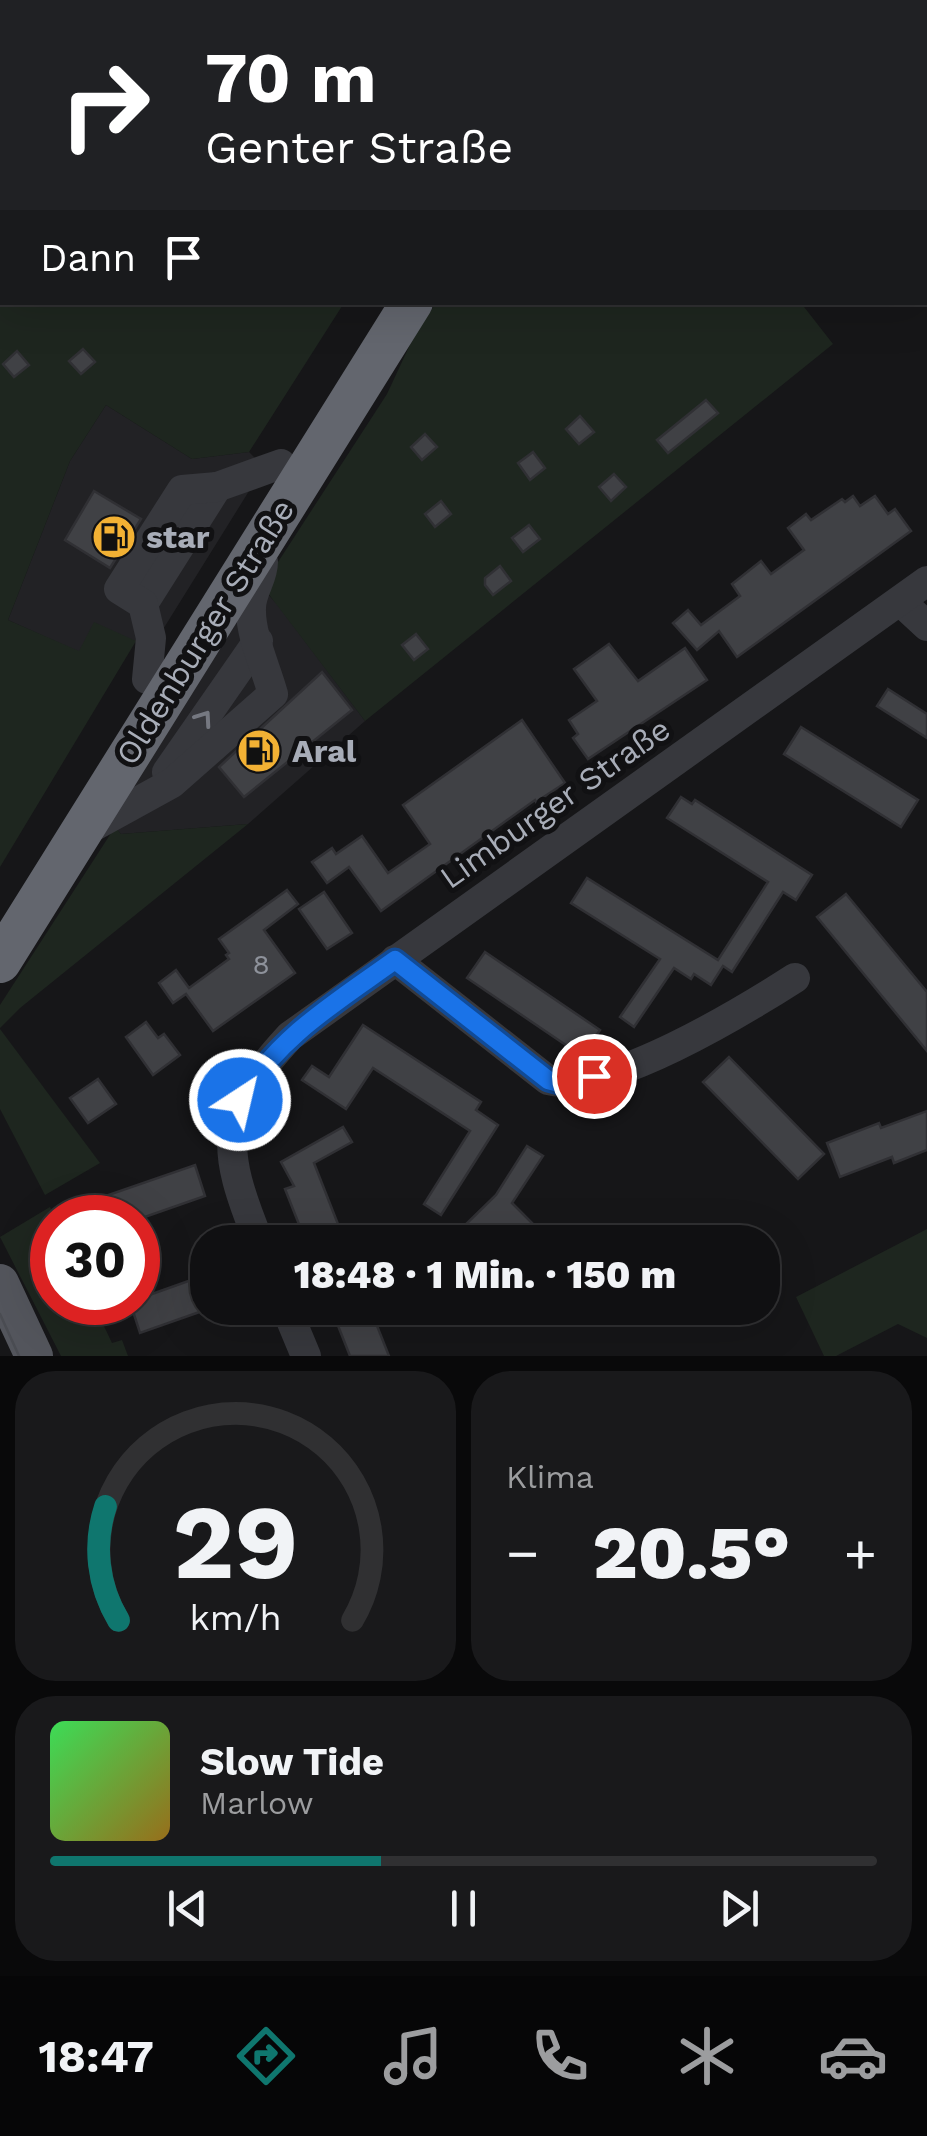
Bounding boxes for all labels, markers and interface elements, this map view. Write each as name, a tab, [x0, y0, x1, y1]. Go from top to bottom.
text: 70 m	[205, 37, 377, 119]
icon: right	[40, 40, 170, 170]
text: Genter Straße	[205, 121, 513, 174]
icon: arrive	[156, 230, 211, 285]
text: Dann	[40, 236, 136, 280]
street label: Oldenburger Straße	[108, 492, 302, 772]
fuel station icon: star	[91, 514, 137, 560]
place label: star	[146, 518, 210, 556]
street label: Limburger Straße	[433, 709, 677, 897]
one-way arrow	[192, 711, 210, 729]
fuel station icon: Aral	[236, 728, 282, 774]
place label: Aral	[292, 732, 357, 770]
house number: 8	[252, 948, 270, 981]
pin	[552, 1034, 637, 1119]
position arrow	[188, 1048, 292, 1152]
icon: arrive	[567, 1049, 622, 1104]
speed limit sign: 30	[30, 1195, 160, 1325]
text: 18:48 · 1 Min. · 150 m	[294, 1253, 676, 1297]
text: Klima	[506, 1458, 594, 1496]
text: 29	[172, 1481, 299, 1603]
text: 20.5°	[593, 1508, 790, 1596]
text: −	[506, 1521, 539, 1585]
text: +	[844, 1521, 877, 1585]
text: km/h	[189, 1597, 282, 1639]
text: Slow Tide	[200, 1740, 384, 1784]
text: Marlow	[200, 1784, 314, 1822]
icon: previous	[160, 1881, 215, 1936]
icon: pause	[436, 1881, 491, 1936]
icon: next	[712, 1881, 767, 1936]
icon: directions	[231, 2021, 301, 2091]
icon: music	[378, 2021, 448, 2091]
icon: phone	[525, 2021, 595, 2091]
icon: climate	[672, 2021, 742, 2091]
icon: car	[818, 2021, 888, 2091]
text: 18:47	[38, 2030, 154, 2083]

